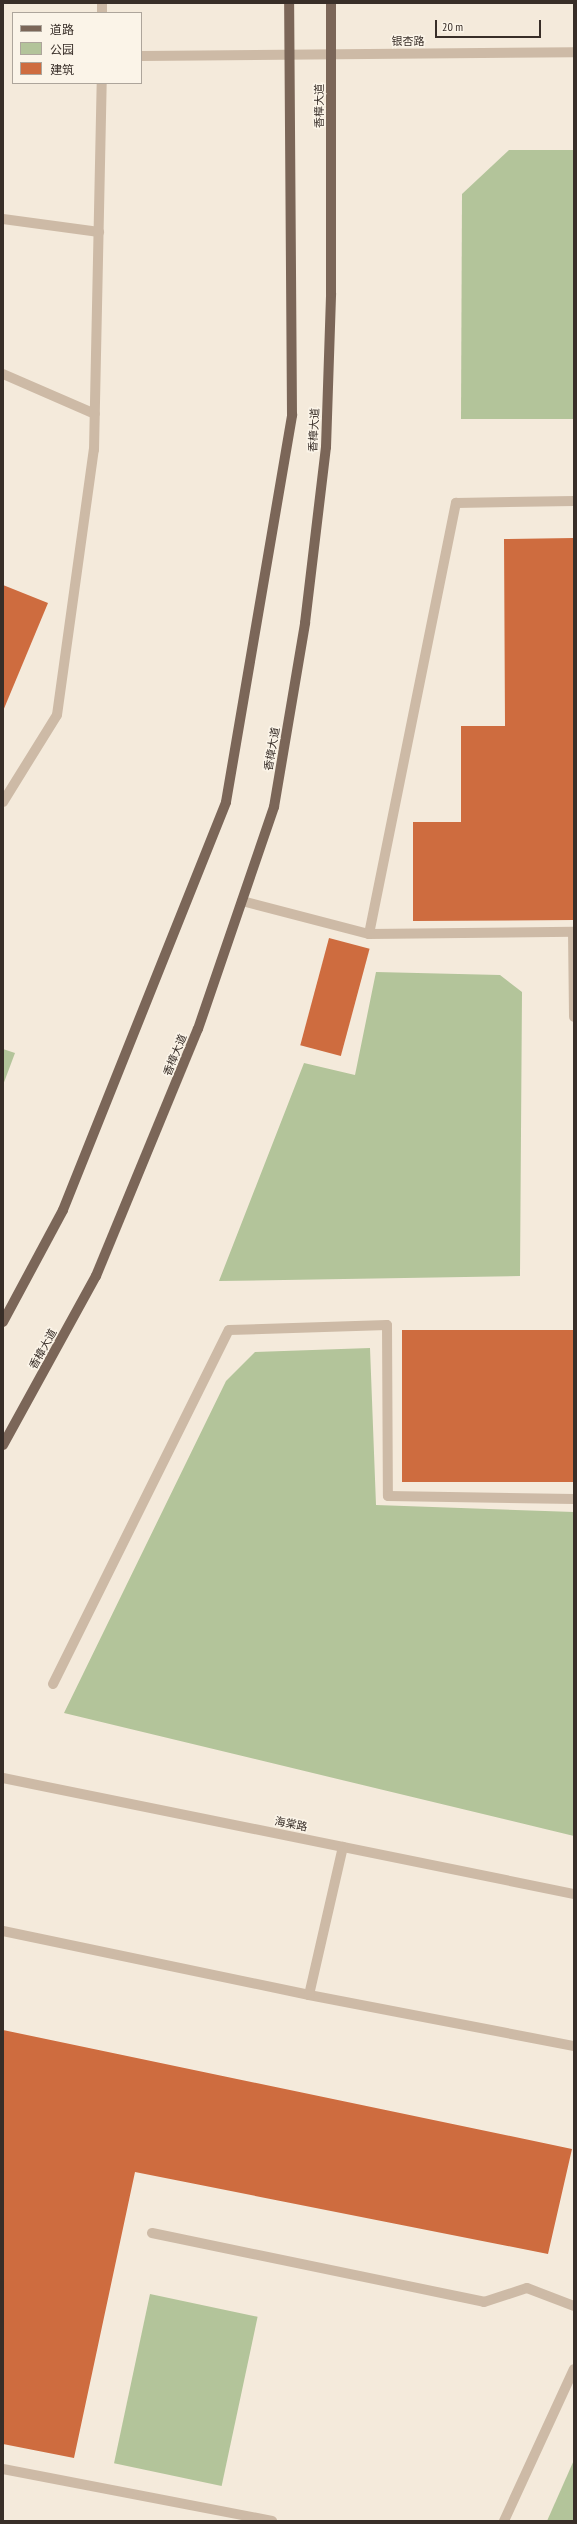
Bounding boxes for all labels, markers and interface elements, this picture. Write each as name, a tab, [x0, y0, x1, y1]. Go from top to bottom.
legend	[12, 12, 142, 84]
scale bar	[437, 12, 543, 38]
text: 20 m	[442, 19, 463, 34]
text: 道路	[50, 22, 74, 37]
street label: 银杏路	[392, 34, 424, 48]
text: 公园	[50, 42, 74, 57]
text: 建筑	[50, 62, 74, 77]
street label: 香樟大道	[312, 84, 326, 128]
street label: 香樟大道	[306, 408, 322, 452]
street label: 香樟大道	[262, 726, 282, 772]
street label: 香樟大道	[161, 1032, 189, 1078]
street label: 香樟大道	[27, 1327, 59, 1371]
street label: 海棠路	[274, 1814, 308, 1834]

